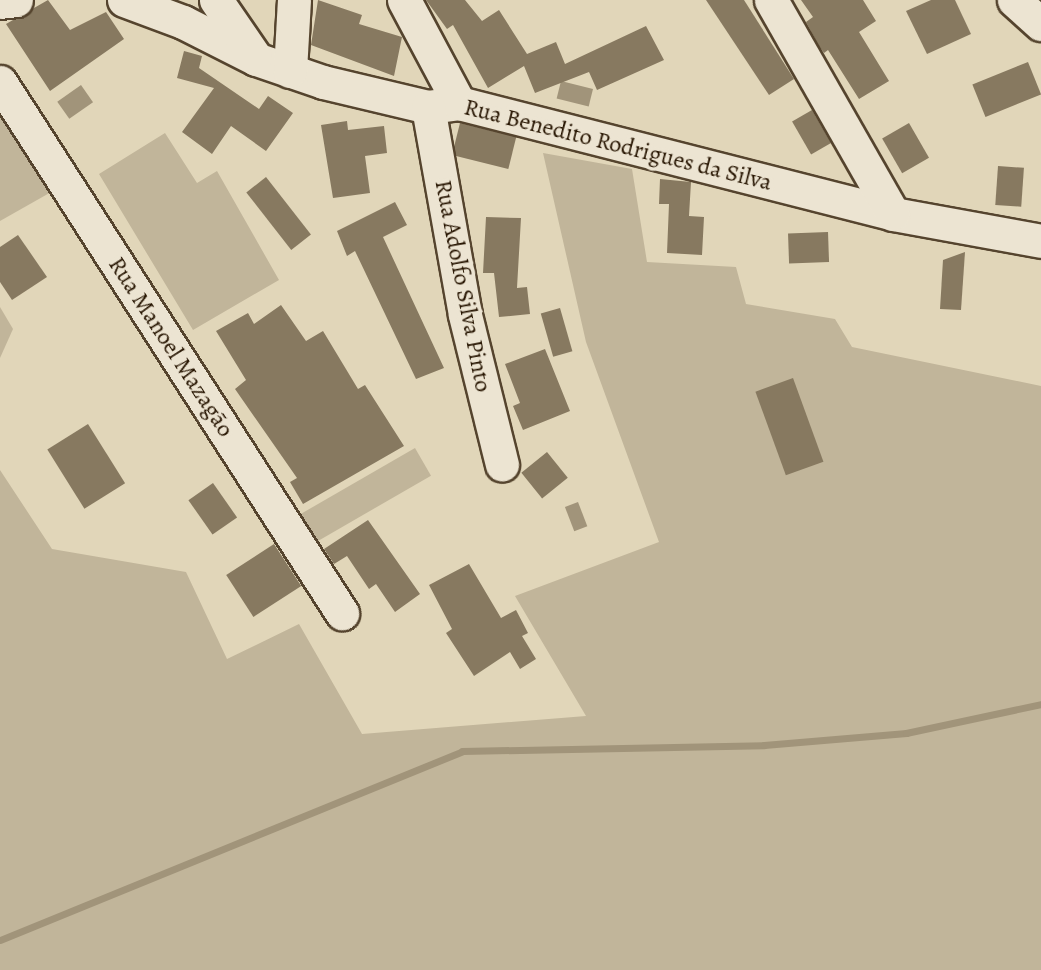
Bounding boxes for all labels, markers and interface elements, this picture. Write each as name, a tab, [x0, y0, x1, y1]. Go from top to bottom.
street label: Rua Benedito Rodrigues da Silva	[461, 93, 775, 197]
street label: Rua Adolfo Silva Pinto	[428, 177, 498, 395]
street label: Rua Manoel Mazagão	[102, 252, 240, 442]

